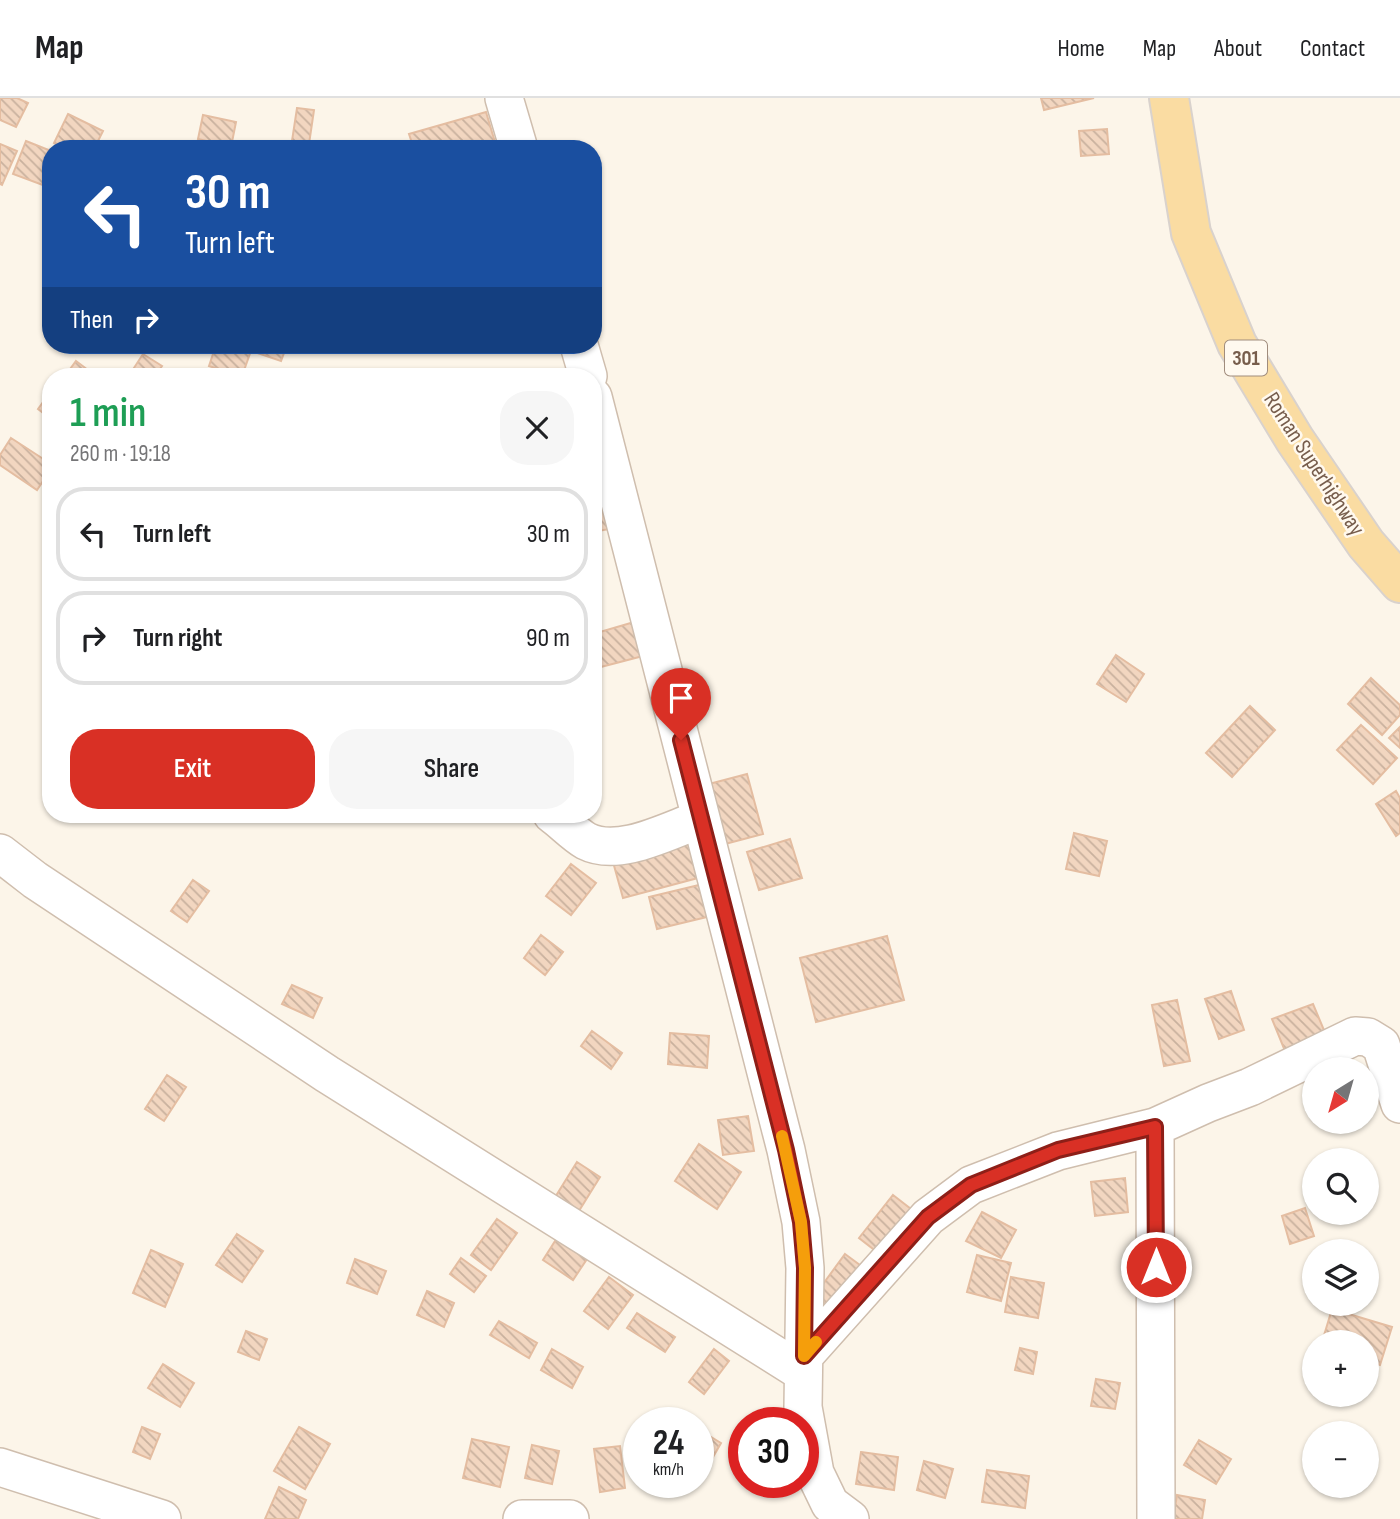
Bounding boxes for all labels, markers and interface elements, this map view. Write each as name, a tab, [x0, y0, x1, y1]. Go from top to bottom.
text: Map	[35, 28, 84, 68]
text: Home	[1057, 34, 1105, 63]
text: Map	[1143, 34, 1176, 63]
text: About	[1214, 34, 1262, 63]
text: Contact	[1300, 34, 1365, 63]
text: 30 m	[185, 164, 270, 223]
icon: left	[70, 168, 161, 259]
text: Turn left	[185, 224, 275, 263]
icon: right	[127, 301, 165, 339]
text: Then	[70, 305, 113, 336]
road number: 301	[1225, 341, 1267, 376]
street label: Roman Superhighway	[1257, 387, 1371, 541]
text: 1 min	[70, 388, 146, 439]
button: close	[500, 391, 574, 465]
text: 260 m · 19:18	[70, 440, 171, 468]
icon: left	[74, 515, 112, 553]
text: Turn left	[133, 519, 211, 550]
text: 30 m	[527, 519, 570, 550]
icon: right	[74, 619, 112, 657]
text: Turn right	[133, 623, 222, 654]
text: 90 m	[526, 623, 570, 654]
pin	[651, 668, 711, 740]
icon: arrive	[662, 679, 700, 717]
button: Exit	[70, 729, 315, 809]
button: Share	[329, 729, 574, 809]
north arrow	[1302, 1057, 1379, 1134]
map controls	[1302, 1057, 1379, 1498]
button: search	[1302, 1148, 1379, 1225]
position arrow	[1119, 1230, 1193, 1304]
button: layers	[1302, 1239, 1379, 1316]
button: +	[1302, 1330, 1379, 1407]
speed limit sign: 30	[728, 1407, 819, 1498]
button: −	[1302, 1421, 1379, 1498]
text: 24	[653, 1422, 684, 1465]
text: km/h	[653, 1459, 684, 1480]

